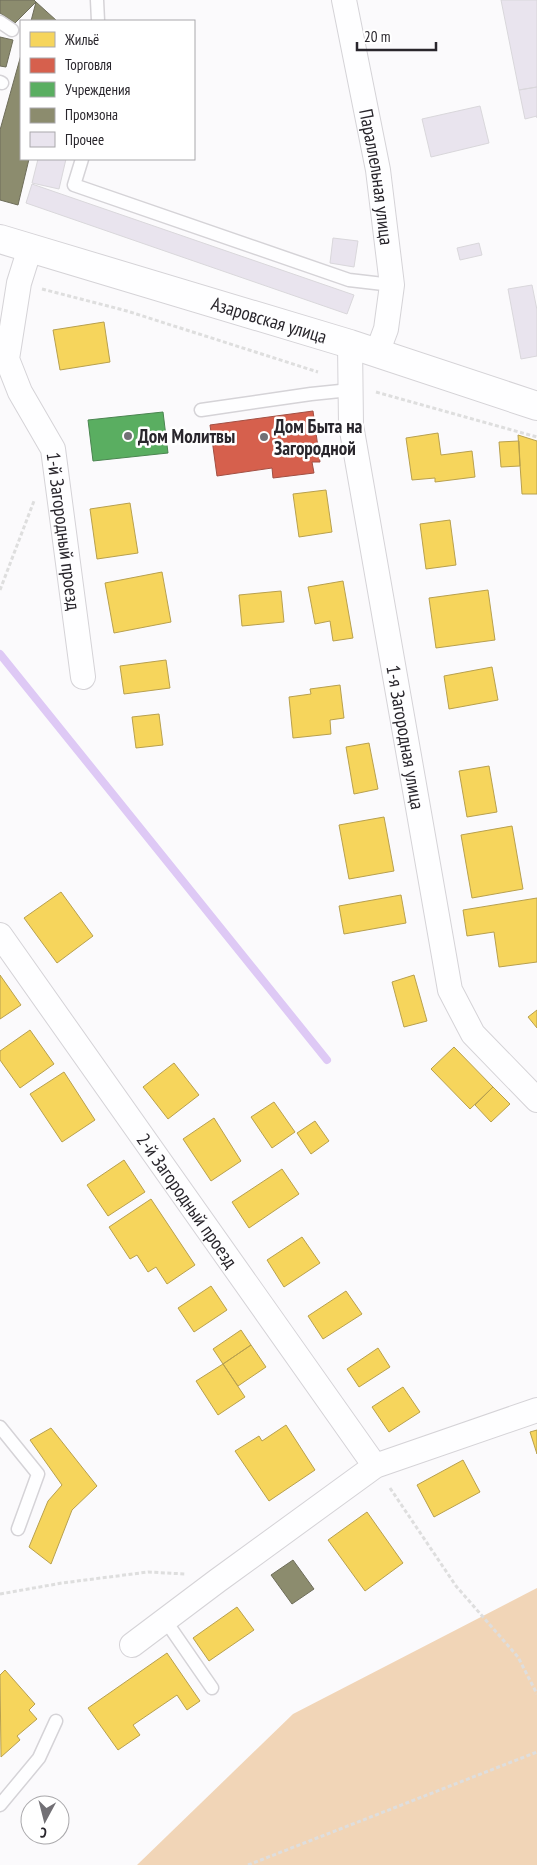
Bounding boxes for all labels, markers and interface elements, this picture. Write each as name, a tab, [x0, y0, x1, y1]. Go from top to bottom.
legend	[20, 20, 195, 160]
scale bar	[357, 20, 436, 52]
text: 20 m	[364, 27, 390, 46]
text: Жильё	[64, 30, 99, 49]
text: Торговля	[65, 55, 112, 74]
text: Учреждения	[65, 80, 131, 99]
text: Промзона	[65, 105, 118, 124]
street label: Параллельная улица	[354, 107, 399, 246]
text: Прочее	[65, 130, 104, 149]
street label: Азаровская улица	[208, 291, 330, 348]
place label: Дом Быта на Загородной	[274, 414, 363, 460]
place label: Дом Молитвы	[138, 424, 235, 448]
marker: Дом Молитвы	[122, 430, 134, 442]
marker: Дом Быта на Загородной	[258, 431, 270, 443]
street label: 1-й Загородный проезд	[42, 451, 86, 612]
street label: 1-я Загородная улица	[381, 663, 430, 811]
street label: 2-й Загородный проезд	[132, 1129, 244, 1273]
north arrow	[20, 1795, 70, 1845]
text: С	[39, 1824, 48, 1842]

